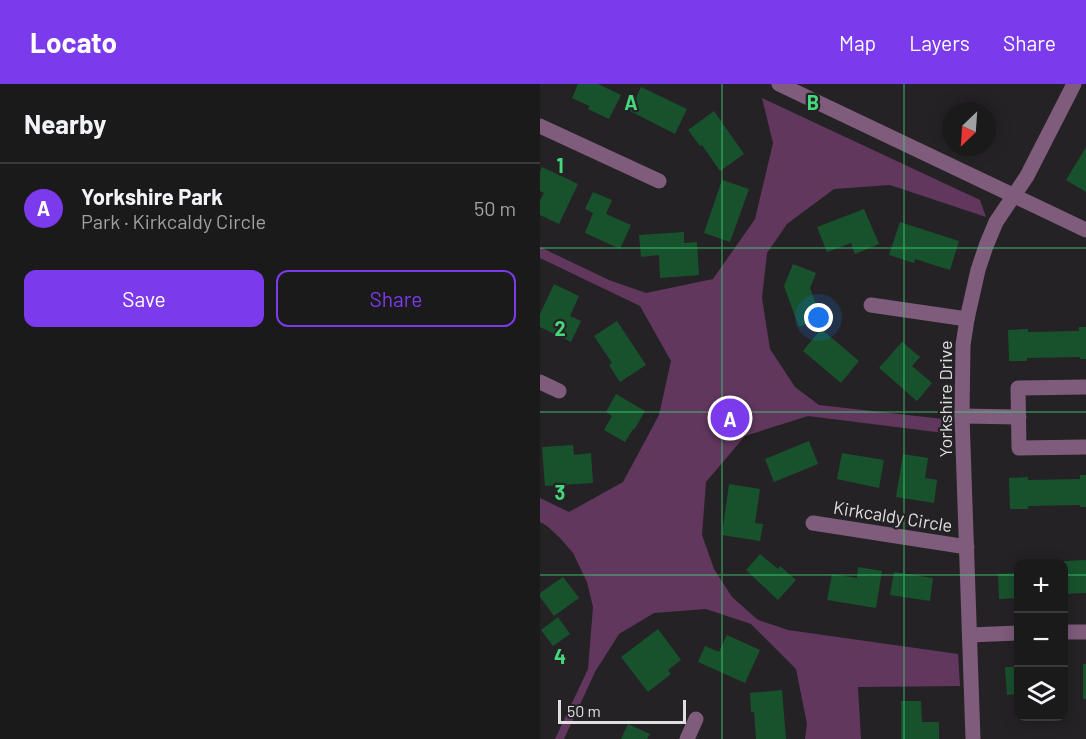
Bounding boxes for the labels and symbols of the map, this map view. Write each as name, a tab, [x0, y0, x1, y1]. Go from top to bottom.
text: A	[624, 90, 638, 114]
text: B	[807, 90, 819, 114]
north arrow	[942, 102, 996, 156]
text: 1	[556, 153, 564, 177]
your location	[804, 303, 833, 332]
text: 2	[554, 316, 566, 340]
street label: Yorkshire Drive	[934, 340, 956, 458]
pin: A	[710, 396, 750, 440]
text: 3	[555, 480, 565, 504]
street label: Kirkcaldy Circle	[832, 496, 954, 536]
text: 4	[554, 644, 566, 668]
scale bar	[558, 697, 686, 724]

